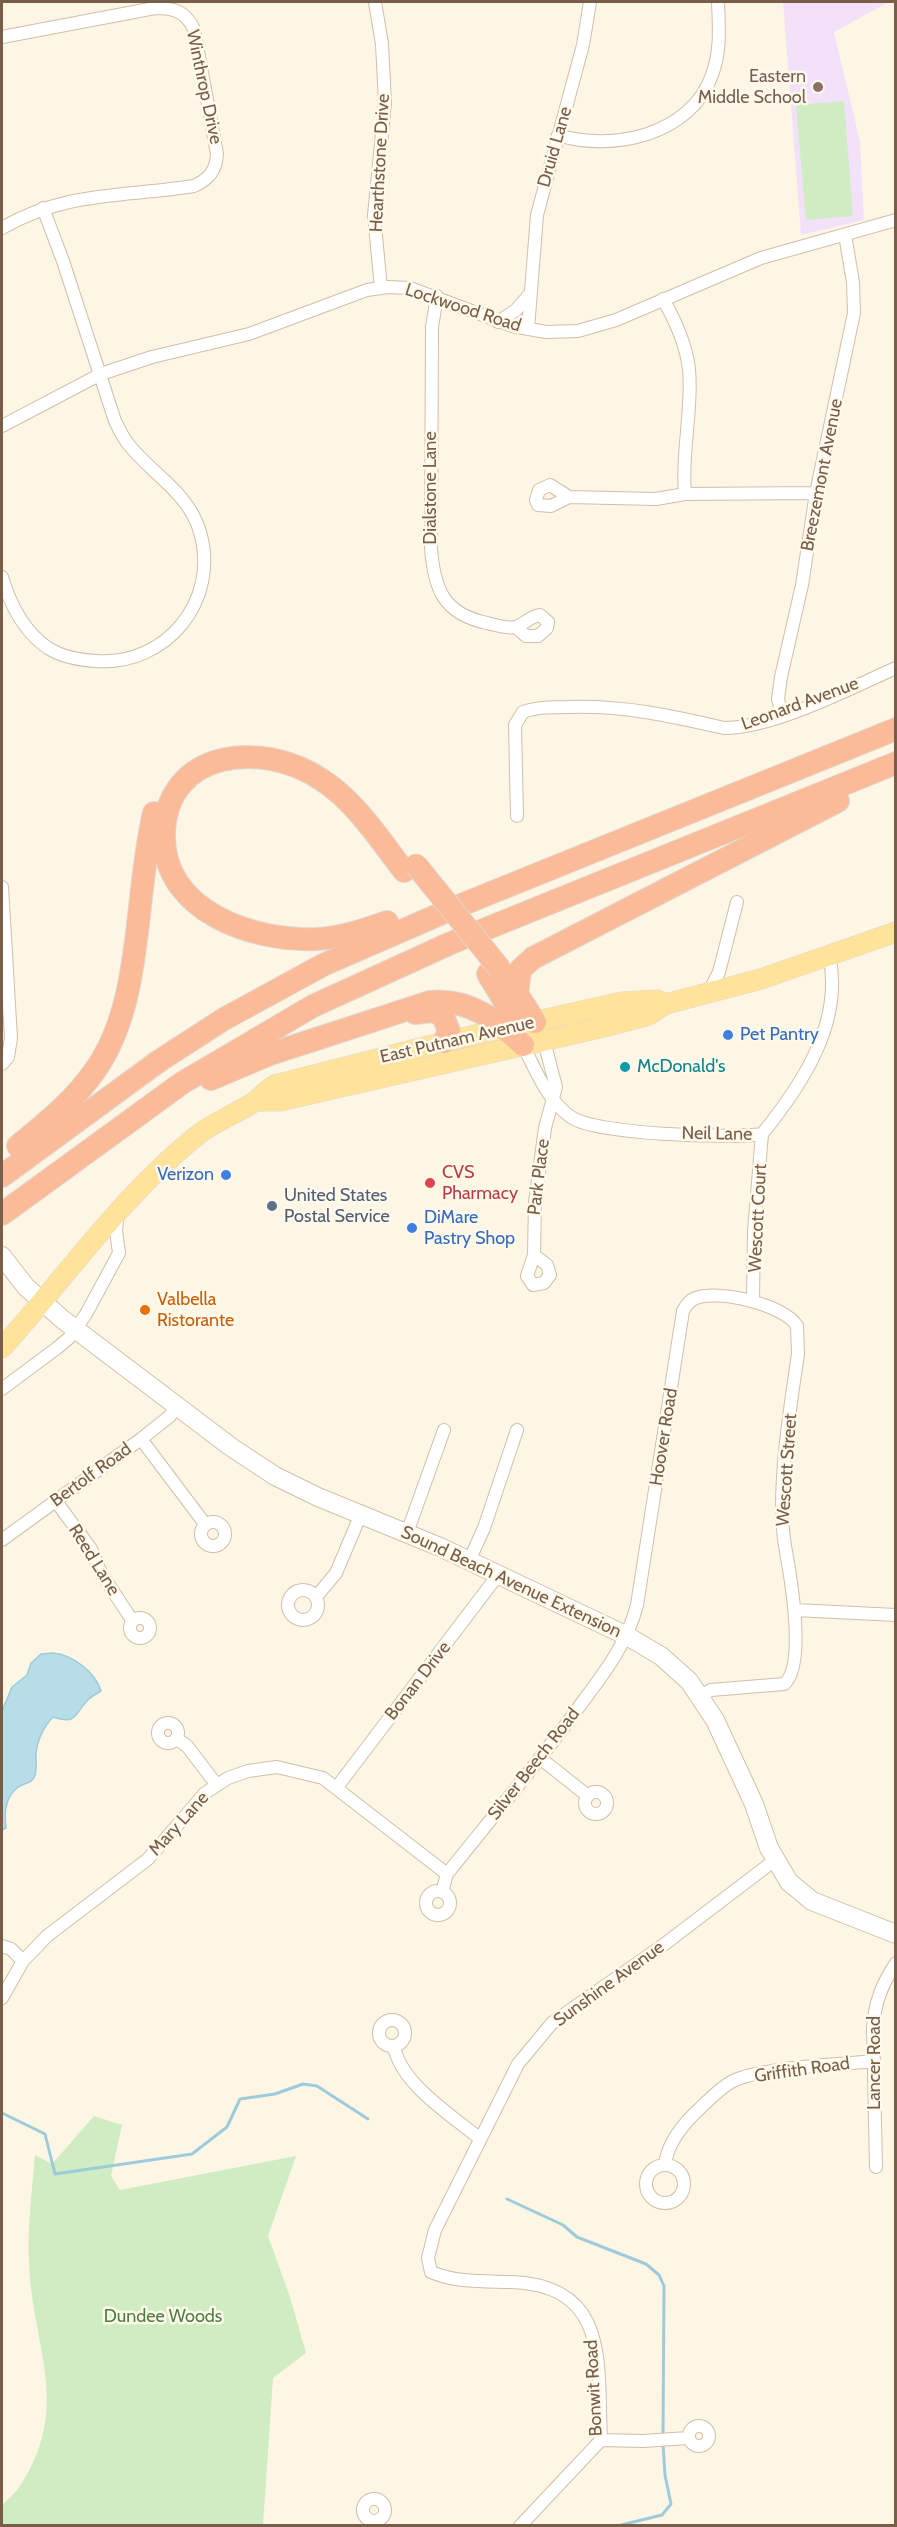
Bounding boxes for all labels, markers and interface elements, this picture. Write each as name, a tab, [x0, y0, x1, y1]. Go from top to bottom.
street label: Winthrop Drive	[181, 28, 227, 146]
place label: Eastern Middle School	[698, 66, 806, 109]
marker: Eastern Middle School	[811, 80, 825, 94]
street label: Hearthstone Drive	[366, 93, 394, 233]
street label: Druid Lane	[533, 104, 577, 190]
street label: Lockwood Road	[402, 279, 524, 337]
street label: Breezemont Avenue	[797, 397, 847, 553]
street label: Dialstone Lane	[420, 431, 442, 545]
street label: Leonard Avenue	[738, 673, 862, 735]
street label: East Putnam Avenue	[378, 1012, 536, 1068]
place label: Pet Pantry	[740, 1024, 819, 1046]
marker: Pet Pantry	[721, 1028, 735, 1042]
place label: McDonald's	[637, 1056, 725, 1078]
marker: McDonald's	[618, 1060, 632, 1074]
street label: Neil Lane	[681, 1123, 753, 1145]
street label: Park Place	[524, 1138, 554, 1216]
place label: CVS Pharmacy	[442, 1162, 518, 1204]
street label: Wescott Court	[744, 1163, 772, 1273]
place label: Verizon	[157, 1164, 214, 1186]
marker: Verizon	[219, 1168, 233, 1182]
marker: CVS Pharmacy	[423, 1176, 437, 1190]
place label: United States Postal Service	[284, 1185, 390, 1228]
marker: United States Postal Service	[265, 1199, 279, 1213]
place label: DiMare Pastry Shop	[424, 1207, 515, 1250]
marker: DiMare Pastry Shop	[405, 1221, 419, 1235]
place label: Valbella Ristorante	[157, 1289, 234, 1332]
marker: Valbella Ristorante	[138, 1303, 152, 1317]
street label: Hoover Road	[646, 1387, 682, 1487]
street label: Wescott Street	[772, 1413, 802, 1527]
street label: Bertolf Road	[46, 1438, 136, 1512]
street label: Reed Lane	[64, 1520, 124, 1600]
street label: Sound Beach Avenue Extension	[397, 1521, 625, 1643]
street label: Bonan Drive	[381, 1637, 455, 1725]
street label: Silver Beech Road	[484, 1704, 584, 1824]
street label: Mary Lane	[145, 1787, 213, 1861]
street label: Sunshine Avenue	[550, 1937, 668, 2031]
street label: Lancer Road	[864, 2016, 886, 2110]
street label: Griffith Road	[753, 2053, 851, 2087]
park label: Dundee Woods	[104, 2306, 222, 2328]
street label: Bonwit Road	[581, 2339, 607, 2437]

